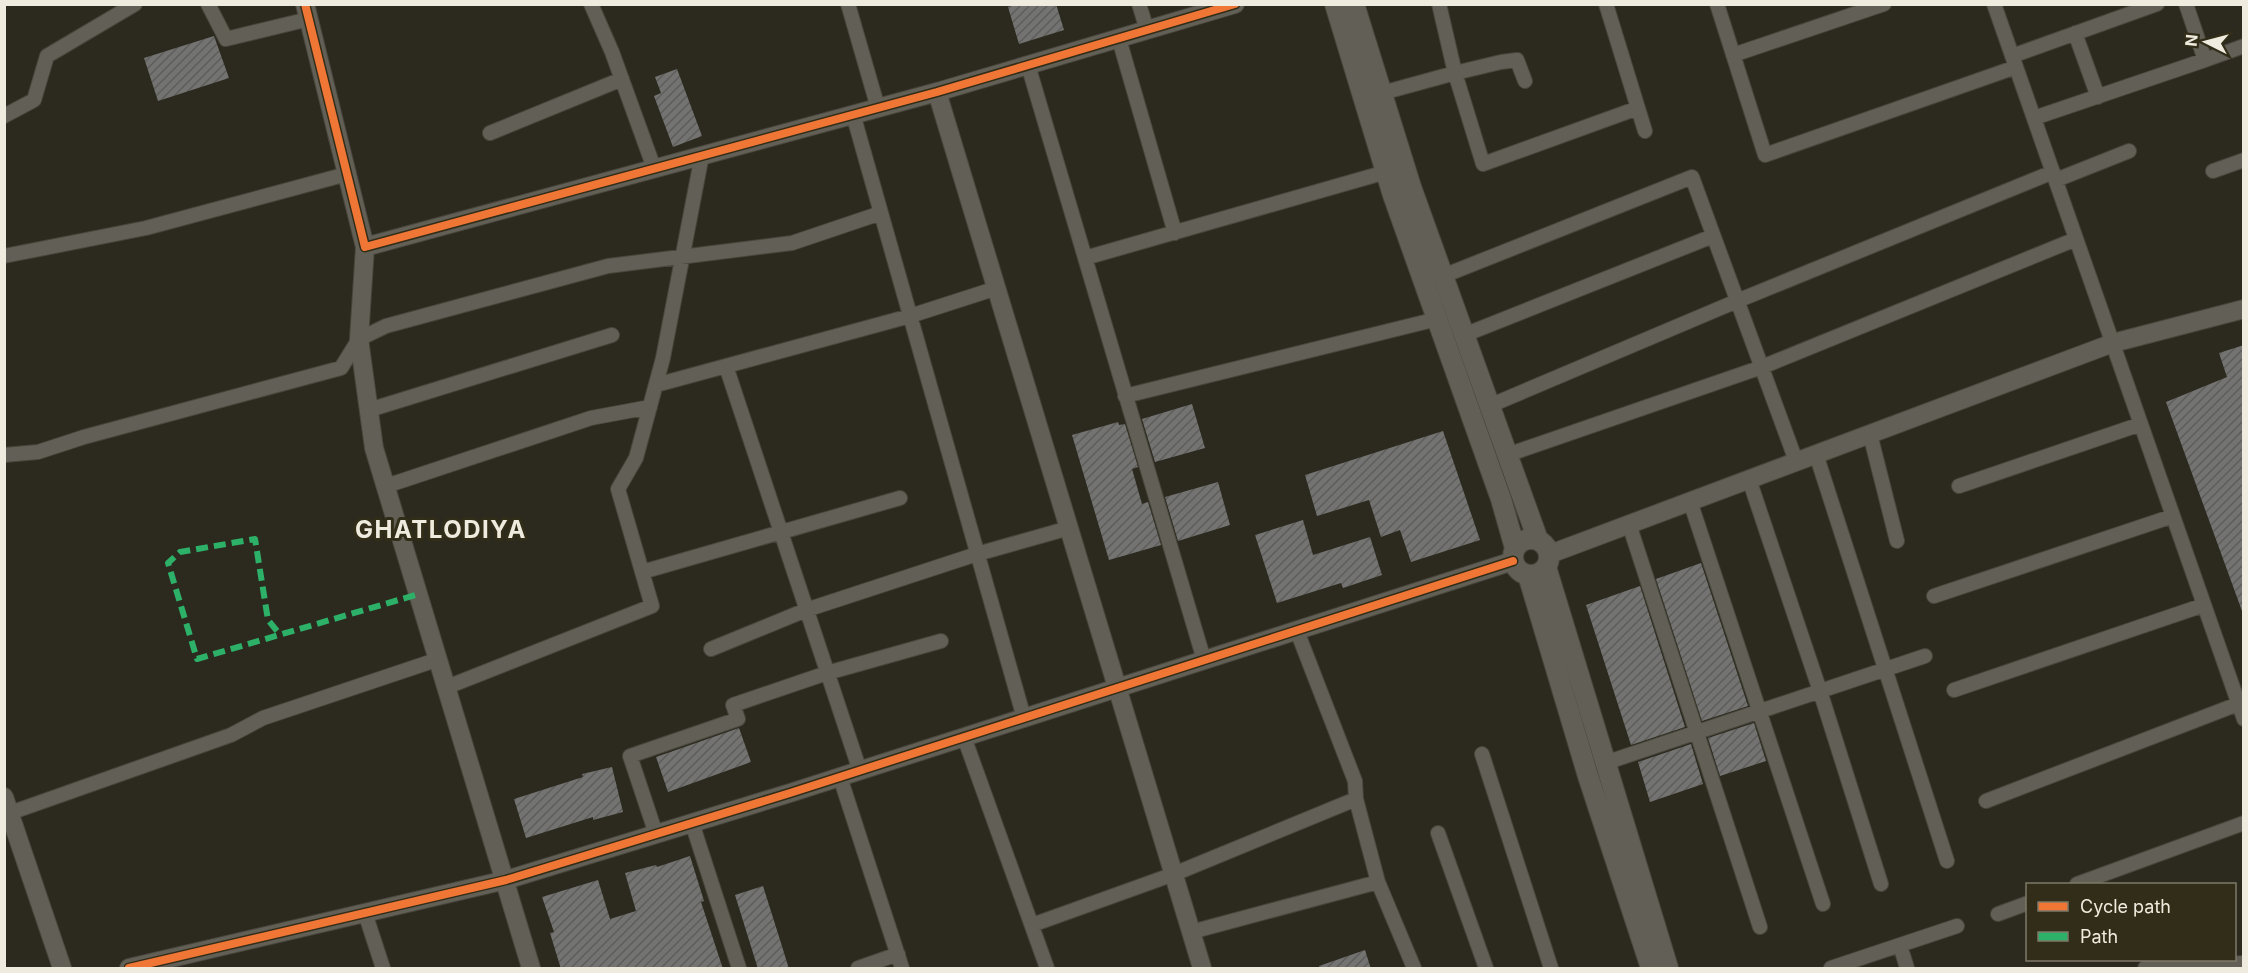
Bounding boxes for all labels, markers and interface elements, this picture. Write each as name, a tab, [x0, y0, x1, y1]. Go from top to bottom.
north arrow	[2176, 12, 2236, 72]
text: N	[2180, 33, 2202, 48]
district label: GHATLODIYA	[355, 515, 527, 544]
legend	[2026, 883, 2236, 961]
text: Cycle path	[2080, 896, 2171, 917]
text: Path	[2080, 926, 2118, 947]

